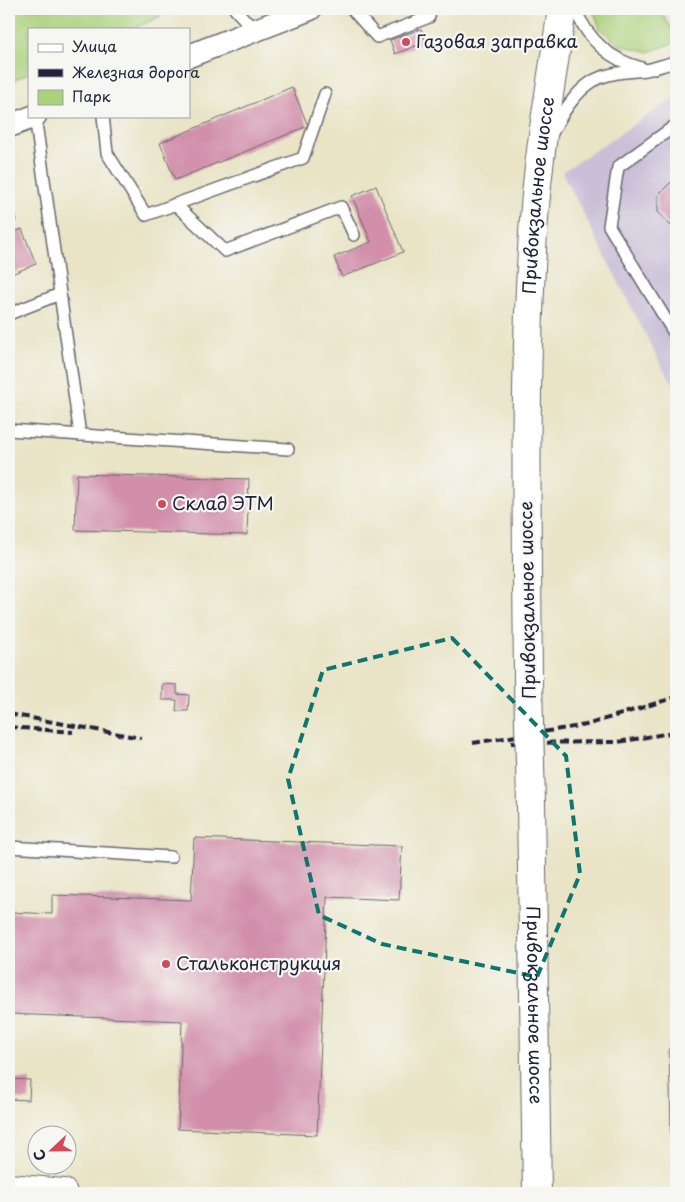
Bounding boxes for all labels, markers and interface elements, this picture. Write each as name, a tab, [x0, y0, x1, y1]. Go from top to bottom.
place label: Газовая заправка	[416, 27, 579, 54]
legend	[28, 28, 190, 118]
text: Улица	[72, 34, 117, 57]
marker: Газовая заправка	[400, 36, 412, 48]
text: Железная дорога	[72, 60, 200, 83]
text: Парк	[72, 84, 111, 107]
street label: Привокзальное шоссе	[515, 95, 560, 295]
place label: Склад ЭТМ	[172, 489, 274, 516]
marker: Склад ЭТМ	[156, 498, 168, 510]
street label: Привокзальное шоссе	[511, 501, 542, 699]
street label: Привокзальное шоссе	[521, 906, 551, 1104]
place label: Стальконструкция	[176, 949, 341, 976]
marker: Стальконструкция	[160, 958, 172, 970]
north arrow	[28, 1124, 78, 1174]
text: С	[28, 1146, 51, 1164]

